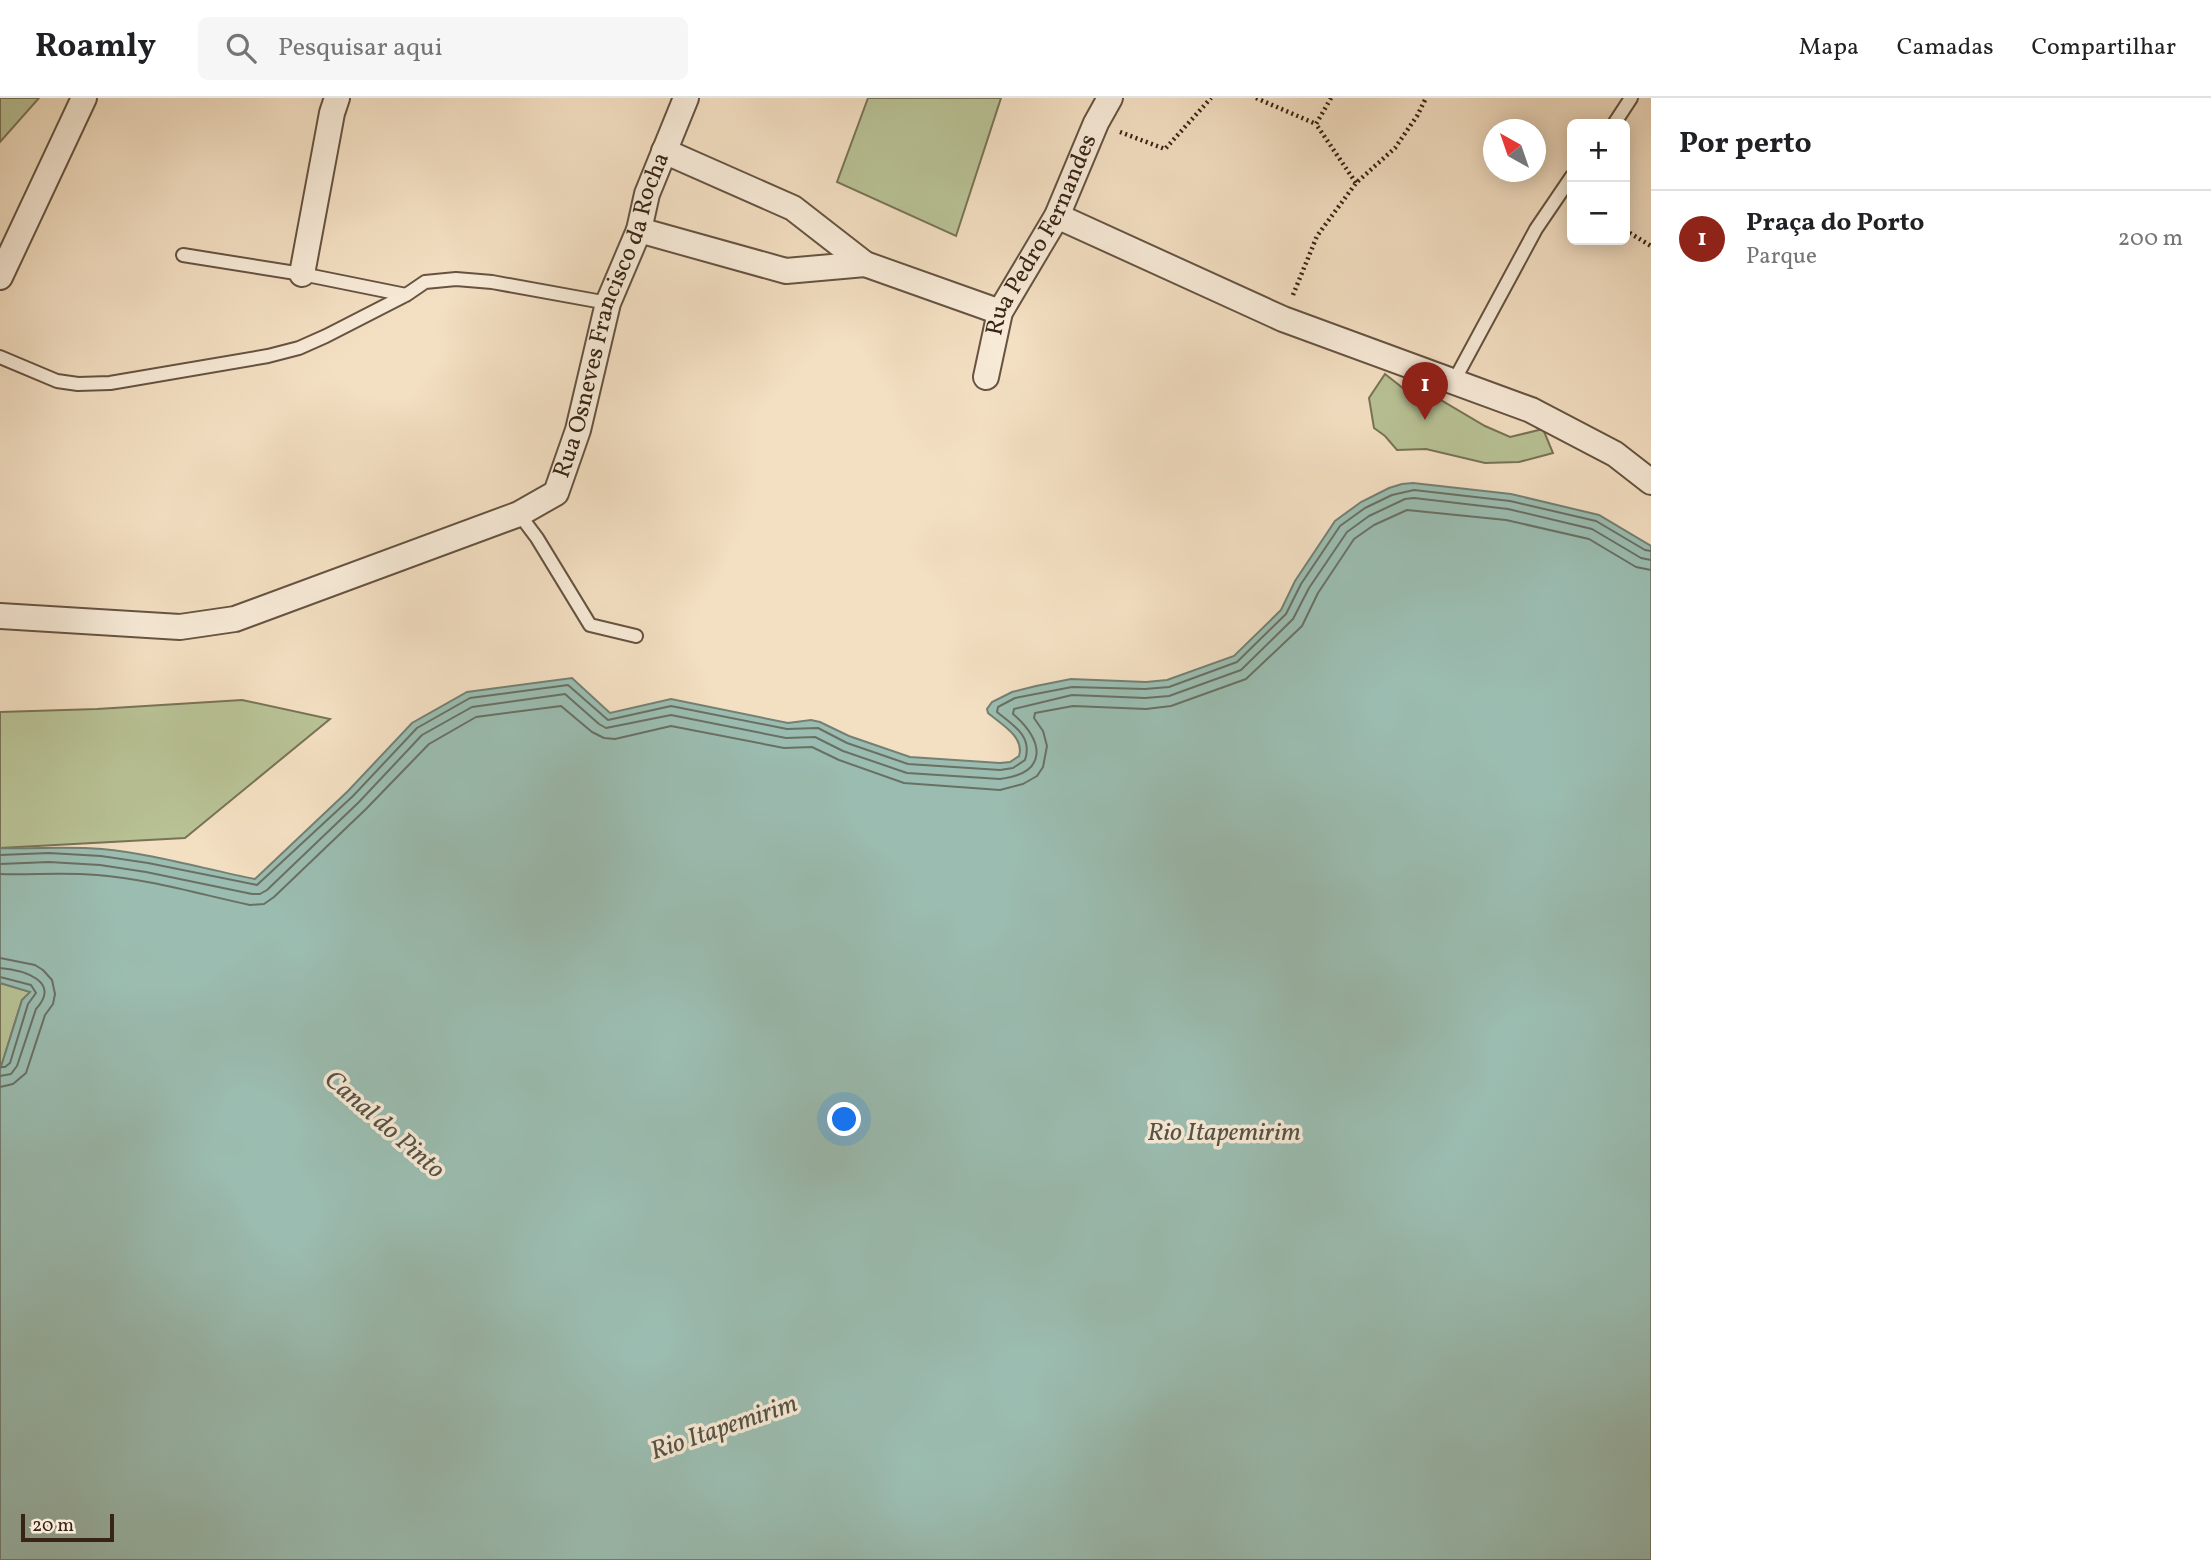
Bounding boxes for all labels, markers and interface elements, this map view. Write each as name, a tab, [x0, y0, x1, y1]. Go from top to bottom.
search box	[198, 17, 688, 80]
text: Roamly	[35, 25, 156, 71]
icon: search	[222, 29, 260, 67]
text: Pesquisar aqui	[278, 30, 443, 66]
text: Mapa	[1799, 31, 1859, 65]
text: Camadas	[1897, 31, 1993, 65]
text: Compartilhar	[2031, 31, 2176, 65]
north arrow	[1483, 119, 1546, 182]
map controls	[1567, 119, 1630, 245]
button: +	[1567, 119, 1630, 182]
text: Por perto	[1679, 123, 1812, 165]
street label: Rua Pedro Fernandes	[978, 129, 1106, 339]
street label: Rua Osneves Francisco da Rocha	[545, 147, 679, 483]
button: −	[1567, 182, 1630, 245]
text: Praça do Porto	[1746, 205, 1924, 241]
text: 1	[1697, 223, 1707, 255]
text: 200 m	[2118, 223, 2183, 255]
text: Parque	[1746, 241, 1817, 273]
pin: 1	[1402, 362, 1448, 420]
water label: Canal do Pinto	[316, 1062, 452, 1188]
your location	[827, 1102, 861, 1136]
water label: Rio Itapemirim	[1147, 1115, 1301, 1151]
water label: Rio Itapemirim	[646, 1386, 802, 1470]
scale bar	[21, 1511, 114, 1543]
text: 20 m	[32, 1513, 74, 1539]

